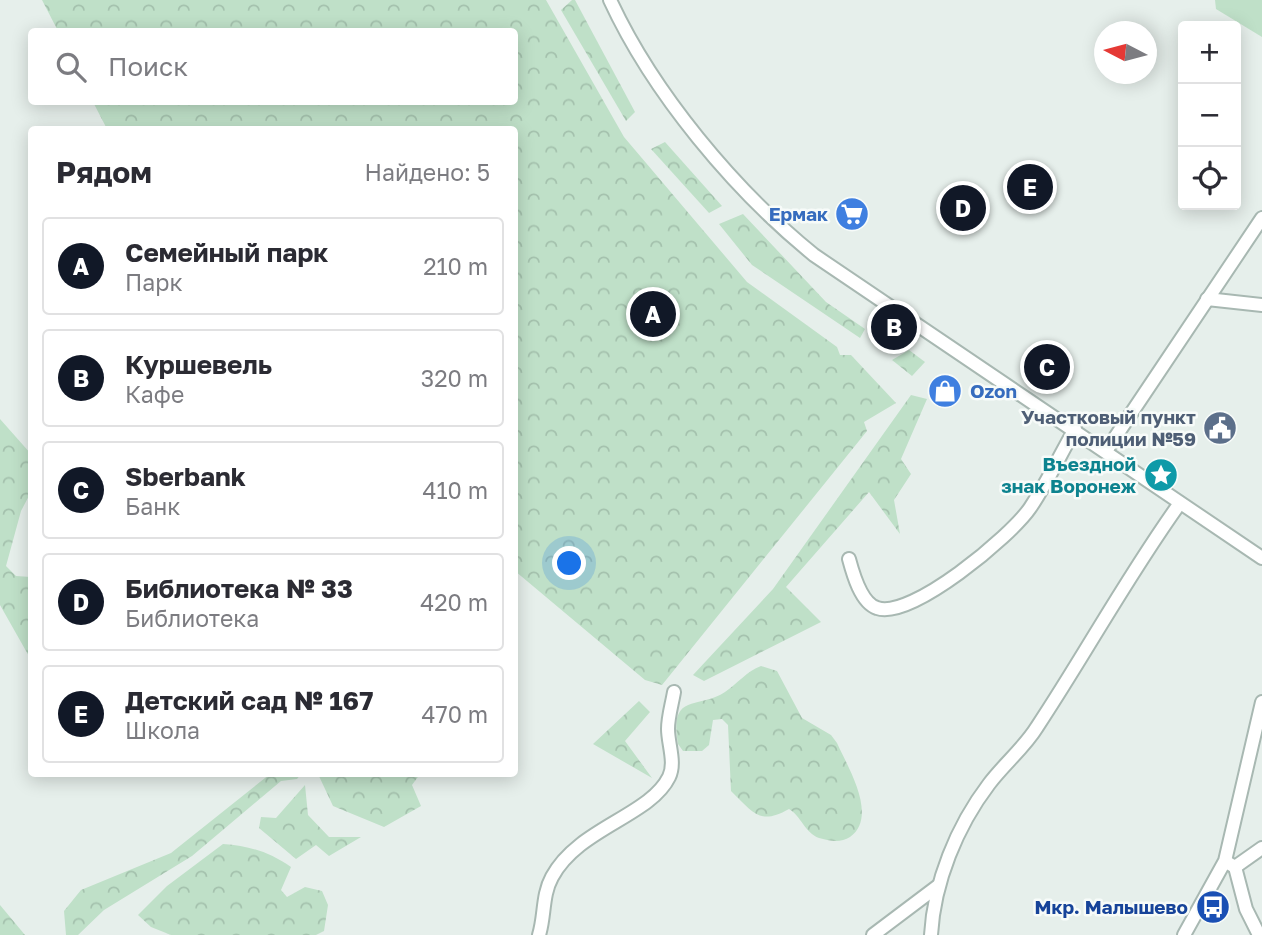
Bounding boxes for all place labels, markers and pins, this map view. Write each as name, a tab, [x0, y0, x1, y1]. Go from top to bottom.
pin: E	[1007, 161, 1053, 213]
pin: D	[940, 182, 986, 234]
supermarket icon: Ермак	[833, 195, 871, 233]
place label: Ермак	[769, 202, 828, 225]
pin: A	[630, 288, 676, 340]
pin: B	[871, 301, 917, 353]
pin: C	[1024, 341, 1070, 393]
shop icon: Ozon	[926, 372, 964, 410]
place label: Ozon	[970, 379, 1017, 402]
place label: Участковый пункт полиции №59	[1021, 405, 1196, 450]
public building icon: Участковый пункт полиции №59	[1201, 409, 1239, 447]
place label: Въездной знак Воронеж	[1001, 452, 1136, 497]
place icon: Въездной знак Воронеж	[1142, 456, 1180, 494]
bus stop icon: Мкр. Малышево	[1194, 888, 1232, 926]
place label: Мкр. Малышево	[1035, 895, 1188, 918]

